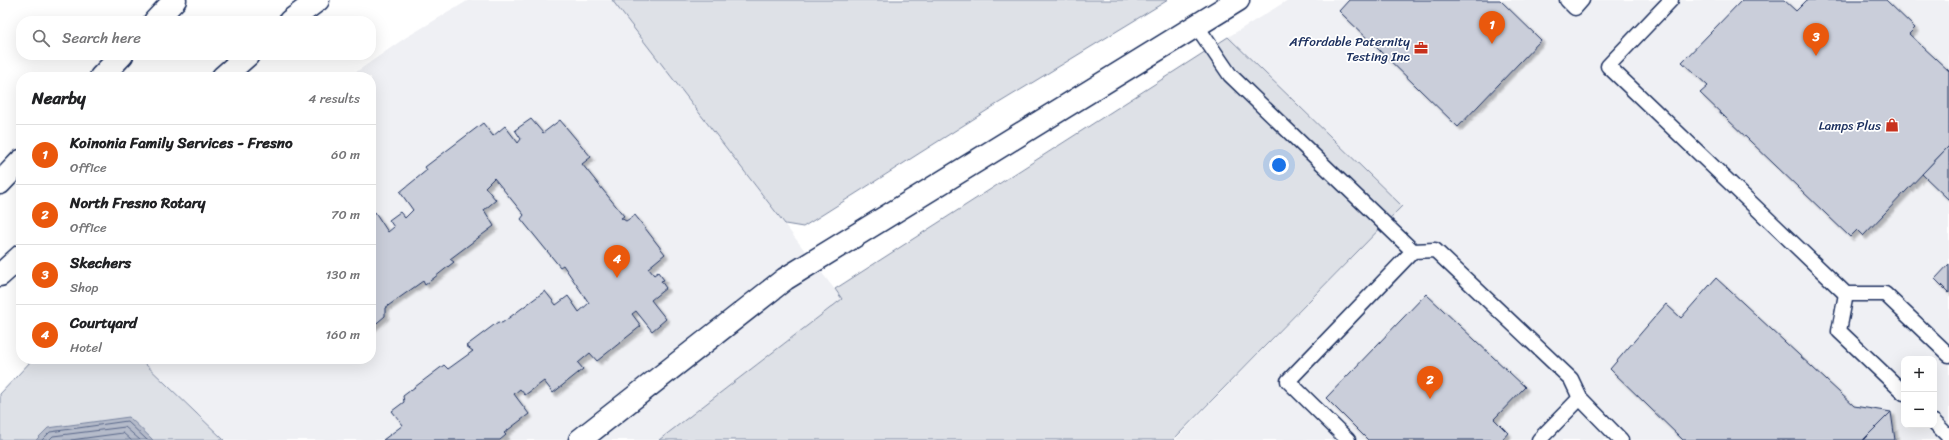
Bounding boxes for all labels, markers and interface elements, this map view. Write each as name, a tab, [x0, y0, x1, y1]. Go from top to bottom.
pin: 1	[1479, 11, 1505, 44]
search box	[16, 16, 376, 60]
pin: 3	[1803, 23, 1829, 56]
text: Search here	[62, 25, 141, 51]
icon: search	[30, 27, 52, 49]
place label: Affordable Paternity Testing Inc	[1288, 30, 1411, 68]
office icon: Affordable Paternity Testing Inc	[1413, 40, 1429, 56]
text: Nearby	[32, 83, 86, 113]
text: 4 results	[308, 87, 360, 110]
place label: Lamps Plus	[1819, 114, 1881, 137]
shop icon: Lamps Plus	[1884, 117, 1900, 133]
text: Koinonia Family Services - Fresno	[70, 130, 293, 156]
text: 1	[42, 143, 48, 166]
text: 60 m	[331, 143, 360, 166]
your location	[1269, 155, 1289, 175]
text: Office	[70, 156, 107, 179]
text: North Fresno Rotary	[70, 190, 206, 216]
text: 2	[41, 203, 49, 226]
text: 70 m	[331, 203, 360, 226]
text: Office	[70, 216, 107, 239]
pin: 4	[604, 245, 630, 278]
text: Skechers	[70, 250, 131, 276]
text: 3	[41, 263, 49, 286]
text: 130 m	[326, 263, 360, 286]
text: Shop	[70, 276, 98, 299]
text: Courtyard	[70, 310, 137, 336]
text: 4	[41, 323, 49, 346]
text: 160 m	[325, 323, 360, 346]
text: Hotel	[70, 336, 102, 359]
map controls	[1901, 356, 1937, 428]
button: +	[1901, 356, 1937, 392]
pin: 2	[1417, 366, 1443, 399]
button: −	[1901, 392, 1937, 428]

